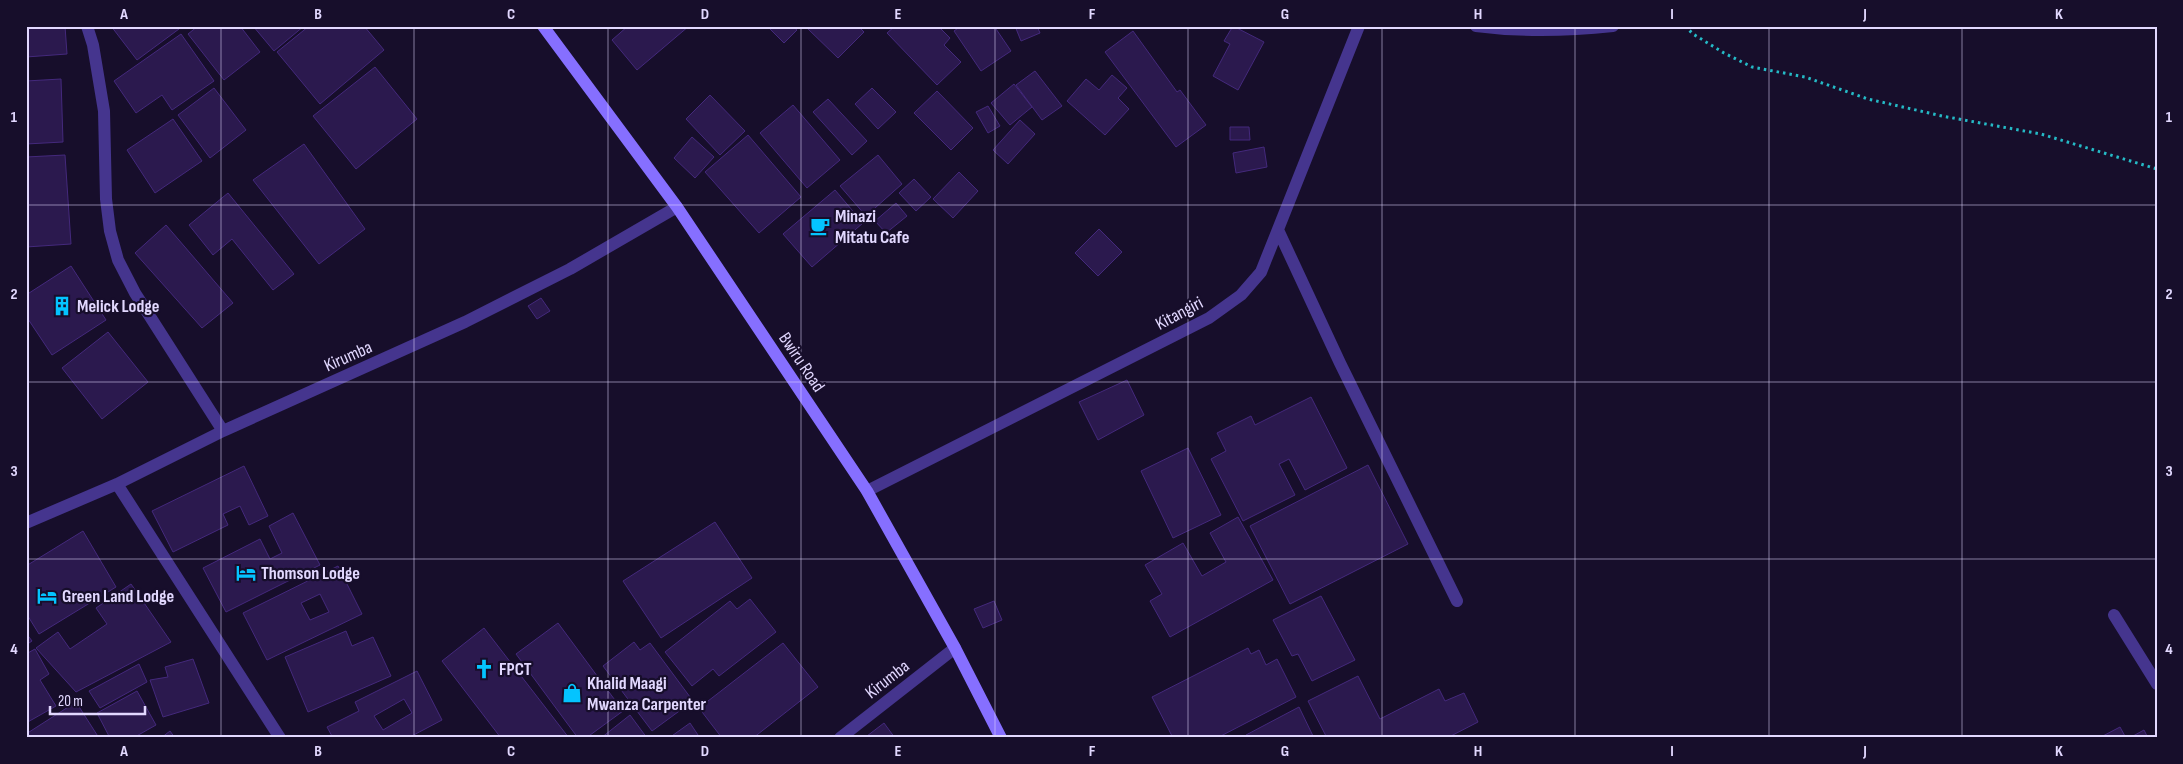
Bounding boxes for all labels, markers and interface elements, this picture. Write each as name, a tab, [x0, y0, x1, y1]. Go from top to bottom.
text: A	[119, 5, 128, 24]
text: B	[314, 5, 322, 24]
text: C	[507, 5, 515, 24]
text: D	[701, 5, 709, 24]
text: E	[895, 5, 902, 24]
text: F	[1089, 5, 1096, 24]
text: G	[1281, 5, 1289, 24]
text: H	[1474, 5, 1482, 24]
text: I	[1670, 5, 1674, 24]
text: J	[1862, 5, 1867, 24]
text: K	[2055, 5, 2063, 24]
text: 1	[11, 108, 18, 127]
text: 1	[2166, 108, 2173, 127]
place label: Minazi Mitatu Cafe	[835, 206, 909, 248]
cafe icon: Minazi Mitatu Cafe	[809, 215, 831, 237]
text: 2	[10, 285, 18, 304]
text: 2	[2165, 285, 2173, 304]
street label: Kitangiri	[1152, 292, 1207, 335]
building icon: Melick Lodge	[51, 295, 73, 317]
place label: Melick Lodge	[77, 296, 159, 317]
street label: Bwiru Road	[774, 329, 829, 396]
street label: Kirumba	[321, 337, 375, 376]
text: 3	[10, 462, 18, 481]
text: 3	[2165, 462, 2173, 481]
hotel icon: Thomson Lodge	[235, 562, 257, 584]
place label: Thomson Lodge	[261, 563, 360, 584]
hotel icon: Green Land Lodge	[36, 585, 58, 607]
place label: Green Land Lodge	[62, 586, 174, 607]
text: 4	[10, 640, 18, 659]
text: 4	[2165, 640, 2173, 659]
street label: Kirumba	[861, 656, 914, 703]
church icon: FPCT	[473, 658, 495, 680]
place label: FPCT	[499, 659, 532, 680]
place label: Khalid Maagi Mwanza Carpenter	[587, 673, 707, 715]
shop icon: Khalid Maagi Mwanza Carpenter	[561, 682, 583, 704]
scale bar	[50, 684, 145, 716]
text: 20 m	[58, 692, 83, 711]
text: A	[119, 742, 128, 761]
text: B	[314, 742, 322, 761]
text: C	[507, 742, 515, 761]
text: D	[701, 742, 709, 761]
text: E	[895, 742, 902, 761]
text: F	[1089, 742, 1096, 761]
text: G	[1281, 742, 1289, 761]
text: H	[1474, 742, 1482, 761]
text: I	[1670, 742, 1674, 761]
text: J	[1862, 742, 1867, 761]
text: K	[2055, 742, 2063, 761]

